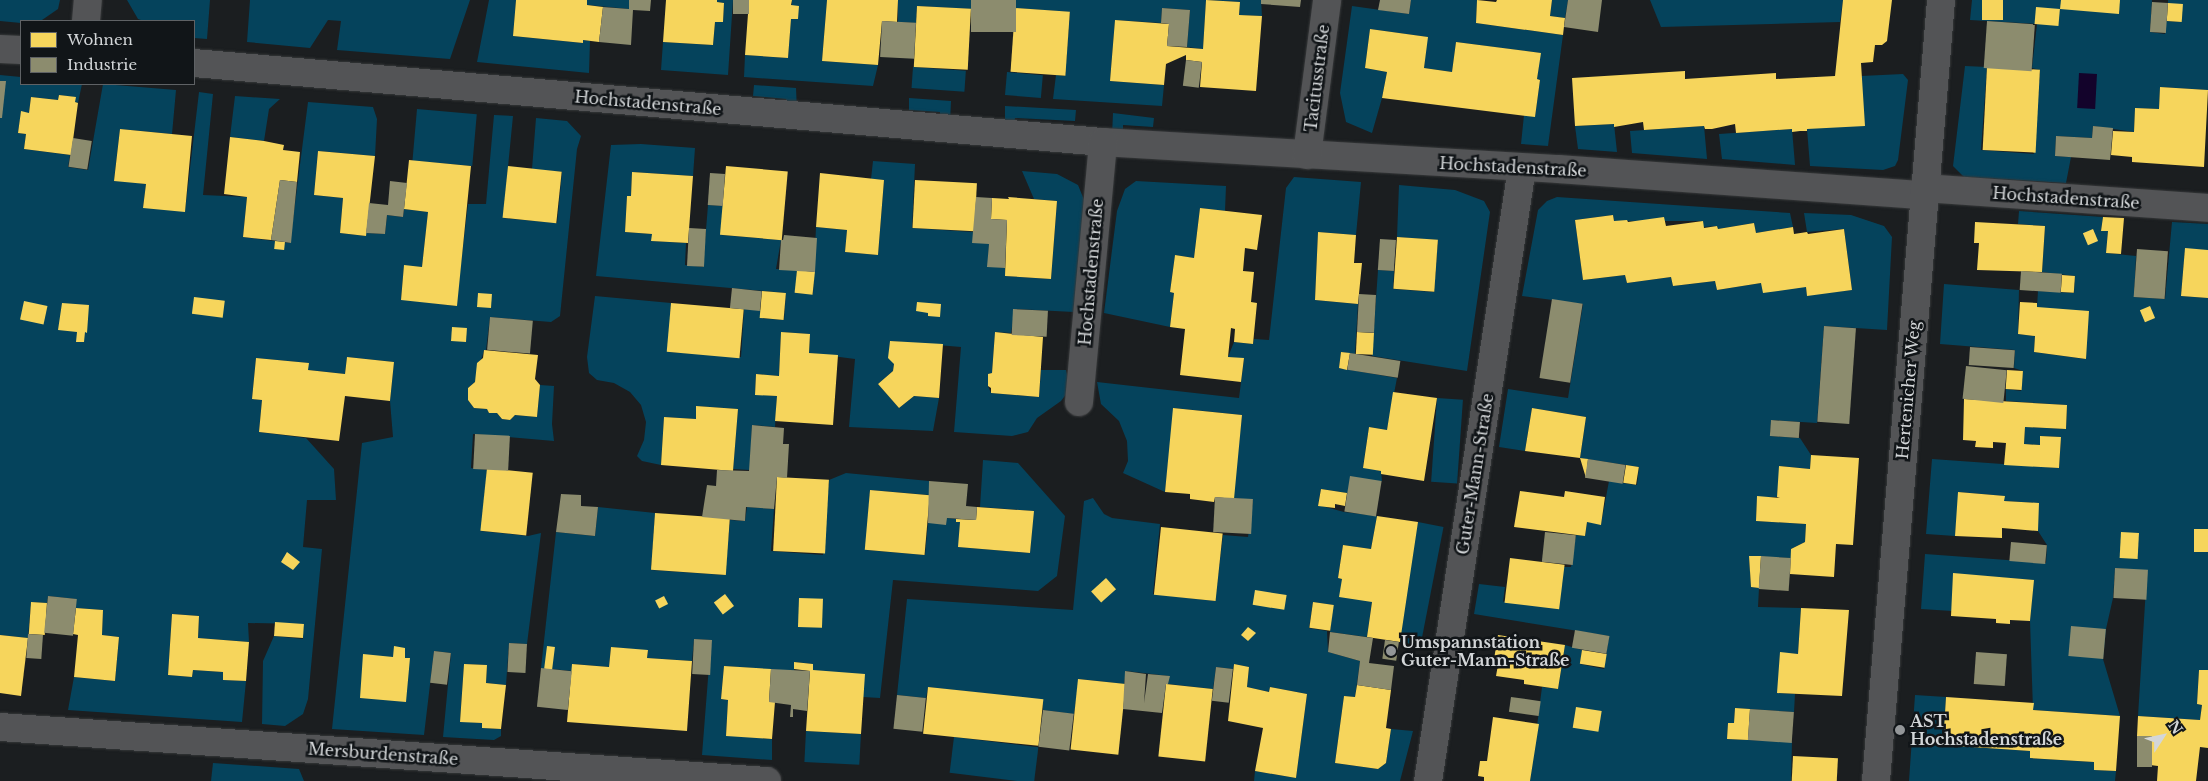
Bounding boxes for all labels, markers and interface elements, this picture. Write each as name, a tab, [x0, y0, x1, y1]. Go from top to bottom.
legend	[20, 20, 195, 85]
street label: Tacitusstraße	[1301, 23, 1333, 133]
text: Wohnen	[67, 30, 133, 49]
text: Industrie	[67, 55, 137, 74]
street label: Hochstadenstraße	[574, 87, 722, 119]
street label: Hochstadenstraße	[1439, 154, 1587, 180]
street label: Hochstadenstraße	[1992, 183, 2140, 213]
street label: Hochstadenstraße	[1075, 198, 1107, 346]
street label: Hertenicher Weg	[1892, 319, 1924, 461]
street label: Guter-Mann-Straße	[1453, 392, 1497, 556]
place label: Umspannstation Guter-Mann-Straße	[1401, 632, 1569, 670]
marker: Umspannstation Guter-Mann-Straße	[1385, 645, 1397, 657]
place label: AST Hochstadenstraße	[1910, 711, 2062, 749]
north arrow	[2138, 711, 2188, 761]
text: N	[2164, 717, 2186, 738]
marker: AST Hochstadenstraße	[1894, 724, 1906, 736]
street label: Mersburdenstraße	[307, 739, 459, 769]

